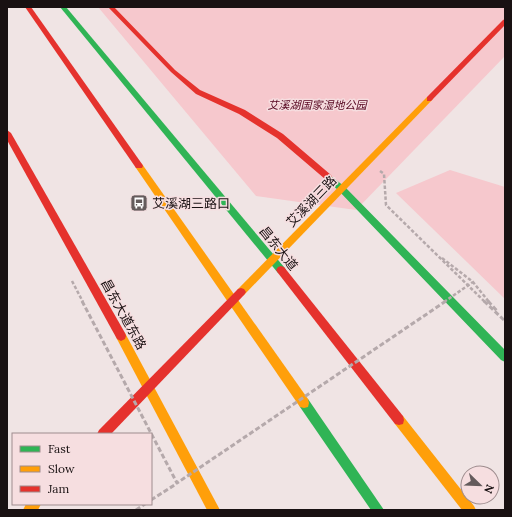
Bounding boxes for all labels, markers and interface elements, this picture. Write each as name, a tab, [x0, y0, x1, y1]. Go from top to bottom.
park label: 艾溪湖国家湿地公园	[268, 98, 368, 112]
street label: 艾溪湖三路	[283, 172, 340, 231]
bus stop icon: 艾溪湖三路口	[129, 193, 149, 213]
place label: 艾溪湖三路口	[152, 195, 230, 212]
street label: 昌东大道	[256, 223, 302, 274]
street label: 昌东大道东路	[97, 276, 150, 352]
legend	[12, 433, 152, 505]
text: Fast	[48, 441, 71, 456]
text: Slow	[48, 461, 75, 476]
north arrow	[460, 465, 500, 505]
text: Jam	[47, 481, 69, 496]
text: N	[481, 482, 497, 496]

